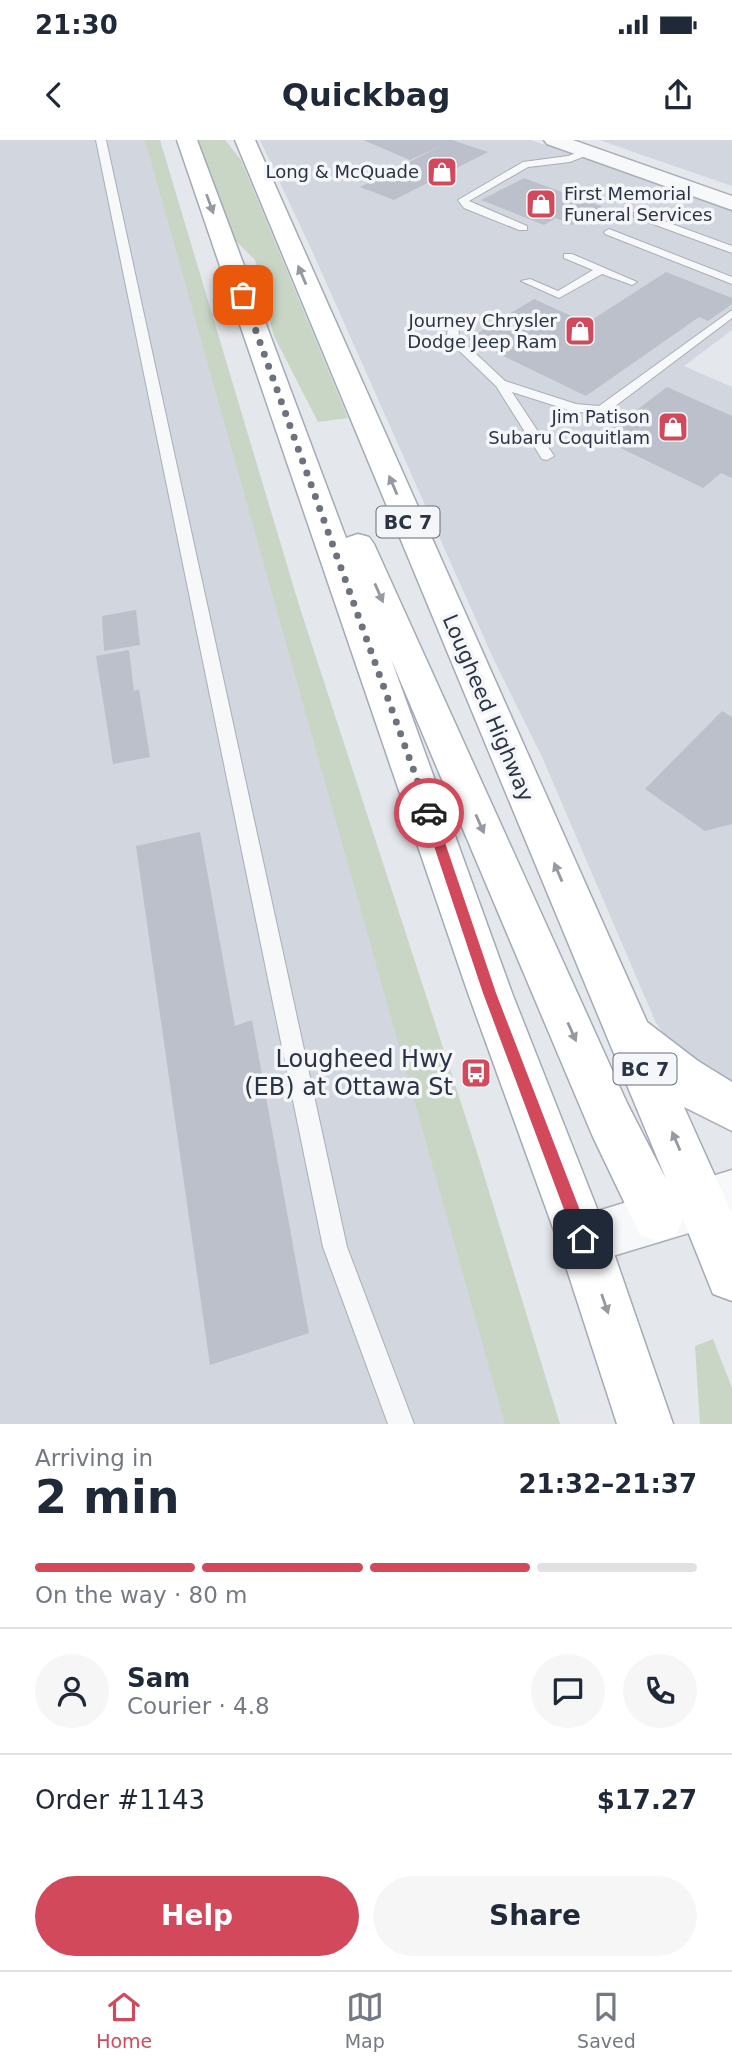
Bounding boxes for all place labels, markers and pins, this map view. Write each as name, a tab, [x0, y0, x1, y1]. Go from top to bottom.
shop icon: Long & McQuade	[425, 155, 459, 189]
place label: Long & McQuade	[265, 161, 419, 182]
place label: First Memorial Funeral Services	[564, 183, 712, 225]
shop icon: First Memorial Funeral Services	[524, 187, 558, 221]
pin	[213, 265, 273, 325]
place label: Journey Chrysler Dodge Jeep Ram	[407, 310, 558, 352]
shop icon: Journey Chrysler Dodge Jeep Ram	[563, 314, 597, 348]
place label: Jim Patison Subaru Coquitlam	[488, 406, 650, 448]
shop icon: Jim Patison Subaru Coquitlam	[656, 410, 690, 444]
place label: Lougheed Hwy (EB) at Ottawa St	[244, 1045, 453, 1101]
bus stop icon: Lougheed Hwy (EB) at Ottawa St	[459, 1056, 493, 1090]
pin	[553, 1209, 613, 1269]

